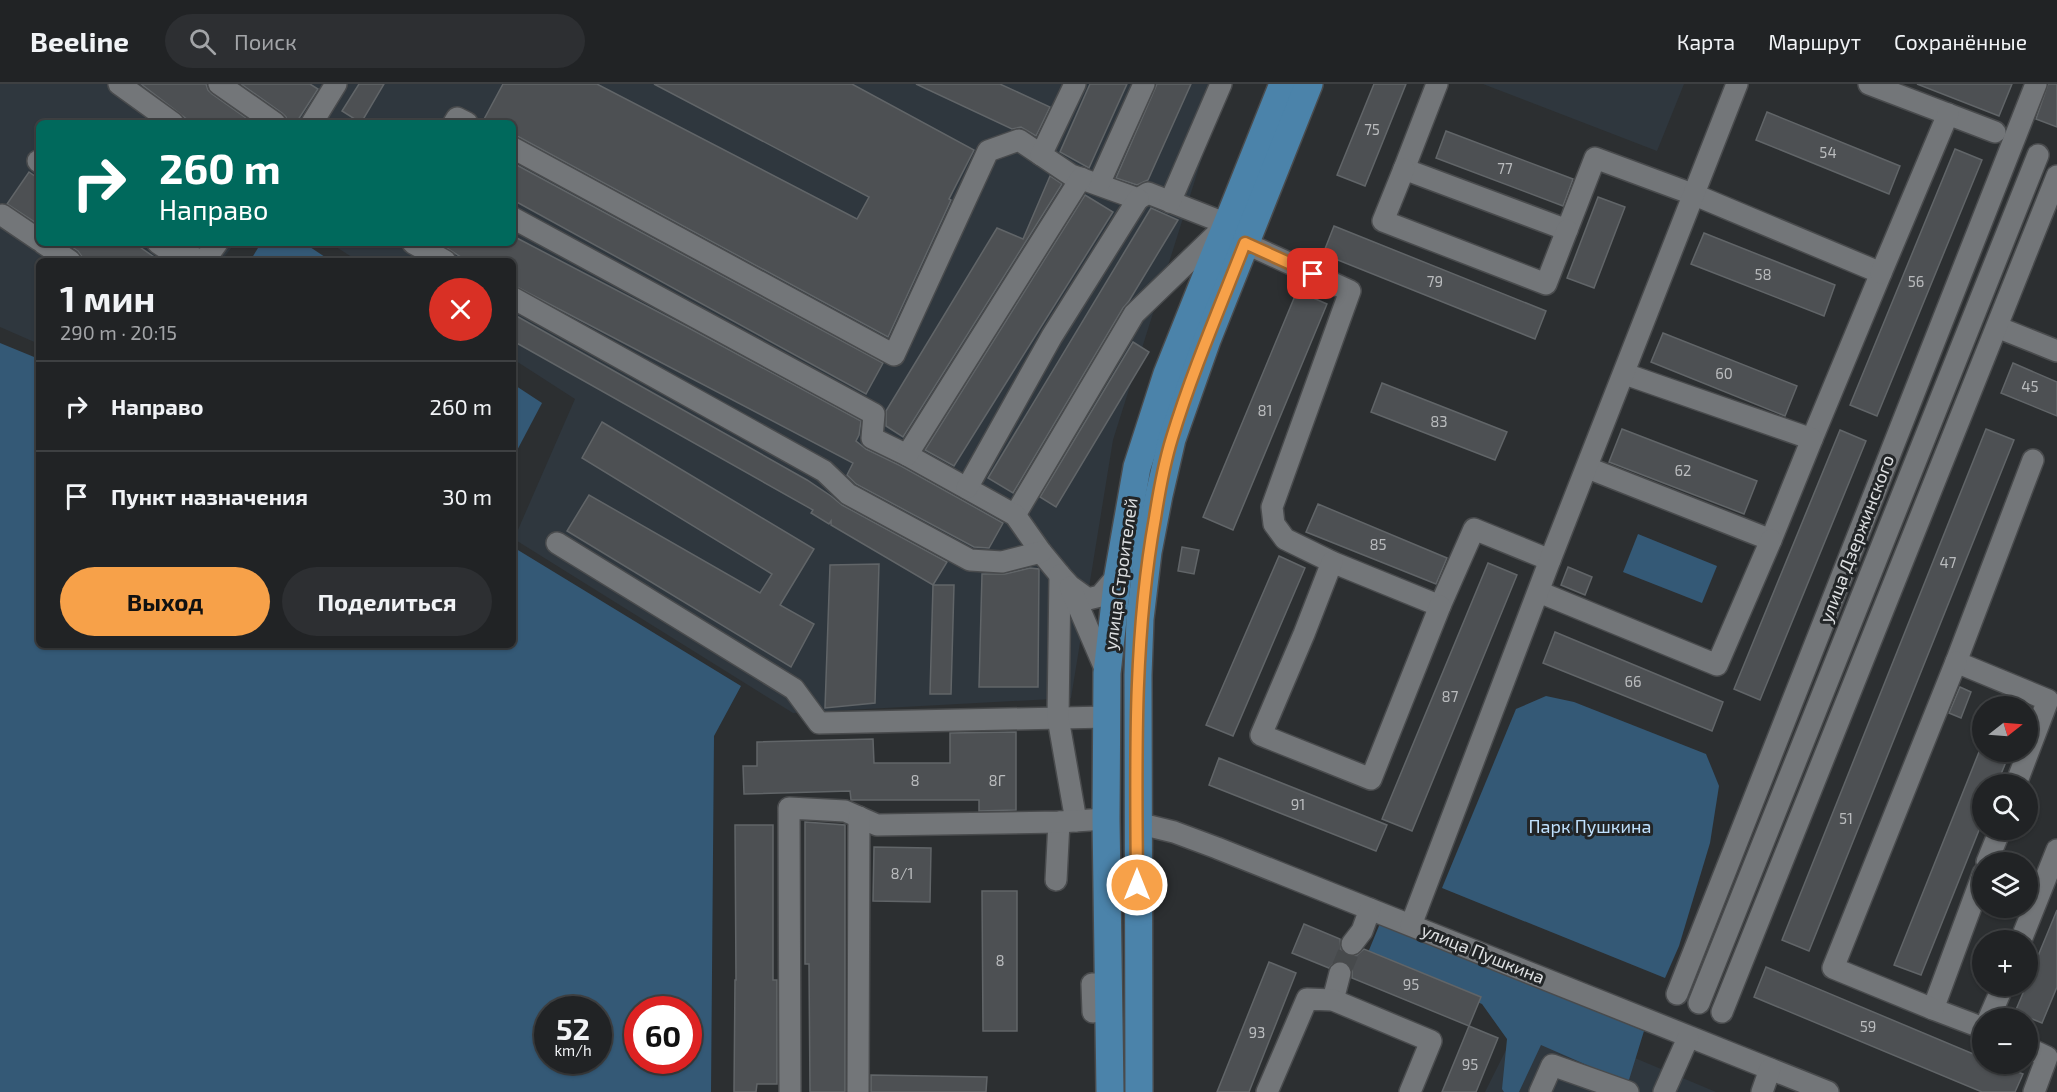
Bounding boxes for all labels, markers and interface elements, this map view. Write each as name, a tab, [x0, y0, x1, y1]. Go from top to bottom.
search box	[165, 14, 585, 68]
text: Beeline	[30, 24, 129, 58]
icon: search	[186, 25, 219, 58]
text: Поиск	[234, 28, 297, 54]
text: Карта	[1677, 29, 1735, 54]
text: Маршрут	[1768, 29, 1861, 54]
text: Сохранённые	[1894, 29, 2027, 54]
house number: 75	[1364, 120, 1380, 138]
text: 260 m	[159, 142, 281, 192]
house number: 54	[1819, 143, 1837, 161]
icon: right	[60, 144, 138, 222]
house number: 77	[1497, 159, 1513, 177]
text: Направо	[159, 193, 268, 225]
pin	[1287, 248, 1338, 299]
icon: arrive	[1296, 257, 1329, 290]
house number: 58	[1754, 265, 1772, 283]
house number: 79	[1427, 272, 1443, 290]
house number: 56	[1908, 272, 1924, 290]
text: 1 мин	[60, 276, 155, 319]
button: close	[429, 278, 492, 341]
text: 290 m · 20:15	[60, 320, 177, 344]
house number: 60	[1715, 364, 1733, 382]
house number: 45	[2021, 377, 2039, 395]
icon: right	[60, 390, 93, 423]
text: Направо	[111, 393, 204, 419]
text: 260 m	[430, 393, 492, 419]
house number: 81	[1257, 401, 1273, 419]
house number: 83	[1430, 412, 1448, 430]
street label: улица Дзержинского	[1814, 451, 1898, 626]
house number: 62	[1674, 461, 1692, 479]
icon: arrive	[60, 480, 93, 513]
text: Пункт назначения	[111, 483, 308, 509]
text: 30 m	[442, 483, 492, 509]
street label: улица Строителей	[1098, 496, 1142, 651]
house number: 85	[1369, 535, 1387, 553]
house number: 47	[1940, 553, 1957, 571]
button: Выход	[60, 567, 270, 636]
button: Поделиться	[282, 567, 492, 636]
house number: 66	[1624, 672, 1642, 690]
house number: 87	[1442, 687, 1459, 705]
north arrow	[1972, 696, 2038, 762]
map controls	[1972, 696, 2038, 1074]
house number: 8	[910, 771, 920, 789]
house number: 8Г	[989, 771, 1006, 789]
button: search	[1972, 774, 2038, 840]
house number: 91	[1291, 795, 1305, 813]
house number: 51	[1839, 809, 1853, 827]
park label: Парк Пушкина	[1529, 815, 1651, 837]
button: layers	[1972, 852, 2038, 918]
position arrow	[1105, 853, 1169, 917]
house number: 8/1	[891, 864, 913, 882]
street label: улица Пушкина	[1419, 918, 1548, 988]
button: +	[1972, 930, 2038, 996]
house number: 8	[995, 951, 1005, 969]
house number: 95	[1403, 975, 1419, 993]
speed limit sign: 60	[624, 996, 702, 1074]
button: −	[1972, 1008, 2038, 1074]
text: 52	[556, 1010, 590, 1046]
house number: 59	[1860, 1017, 1876, 1035]
house number: 93	[1249, 1023, 1265, 1041]
text: km/h	[554, 1041, 592, 1059]
house number: 95	[1462, 1055, 1478, 1073]

